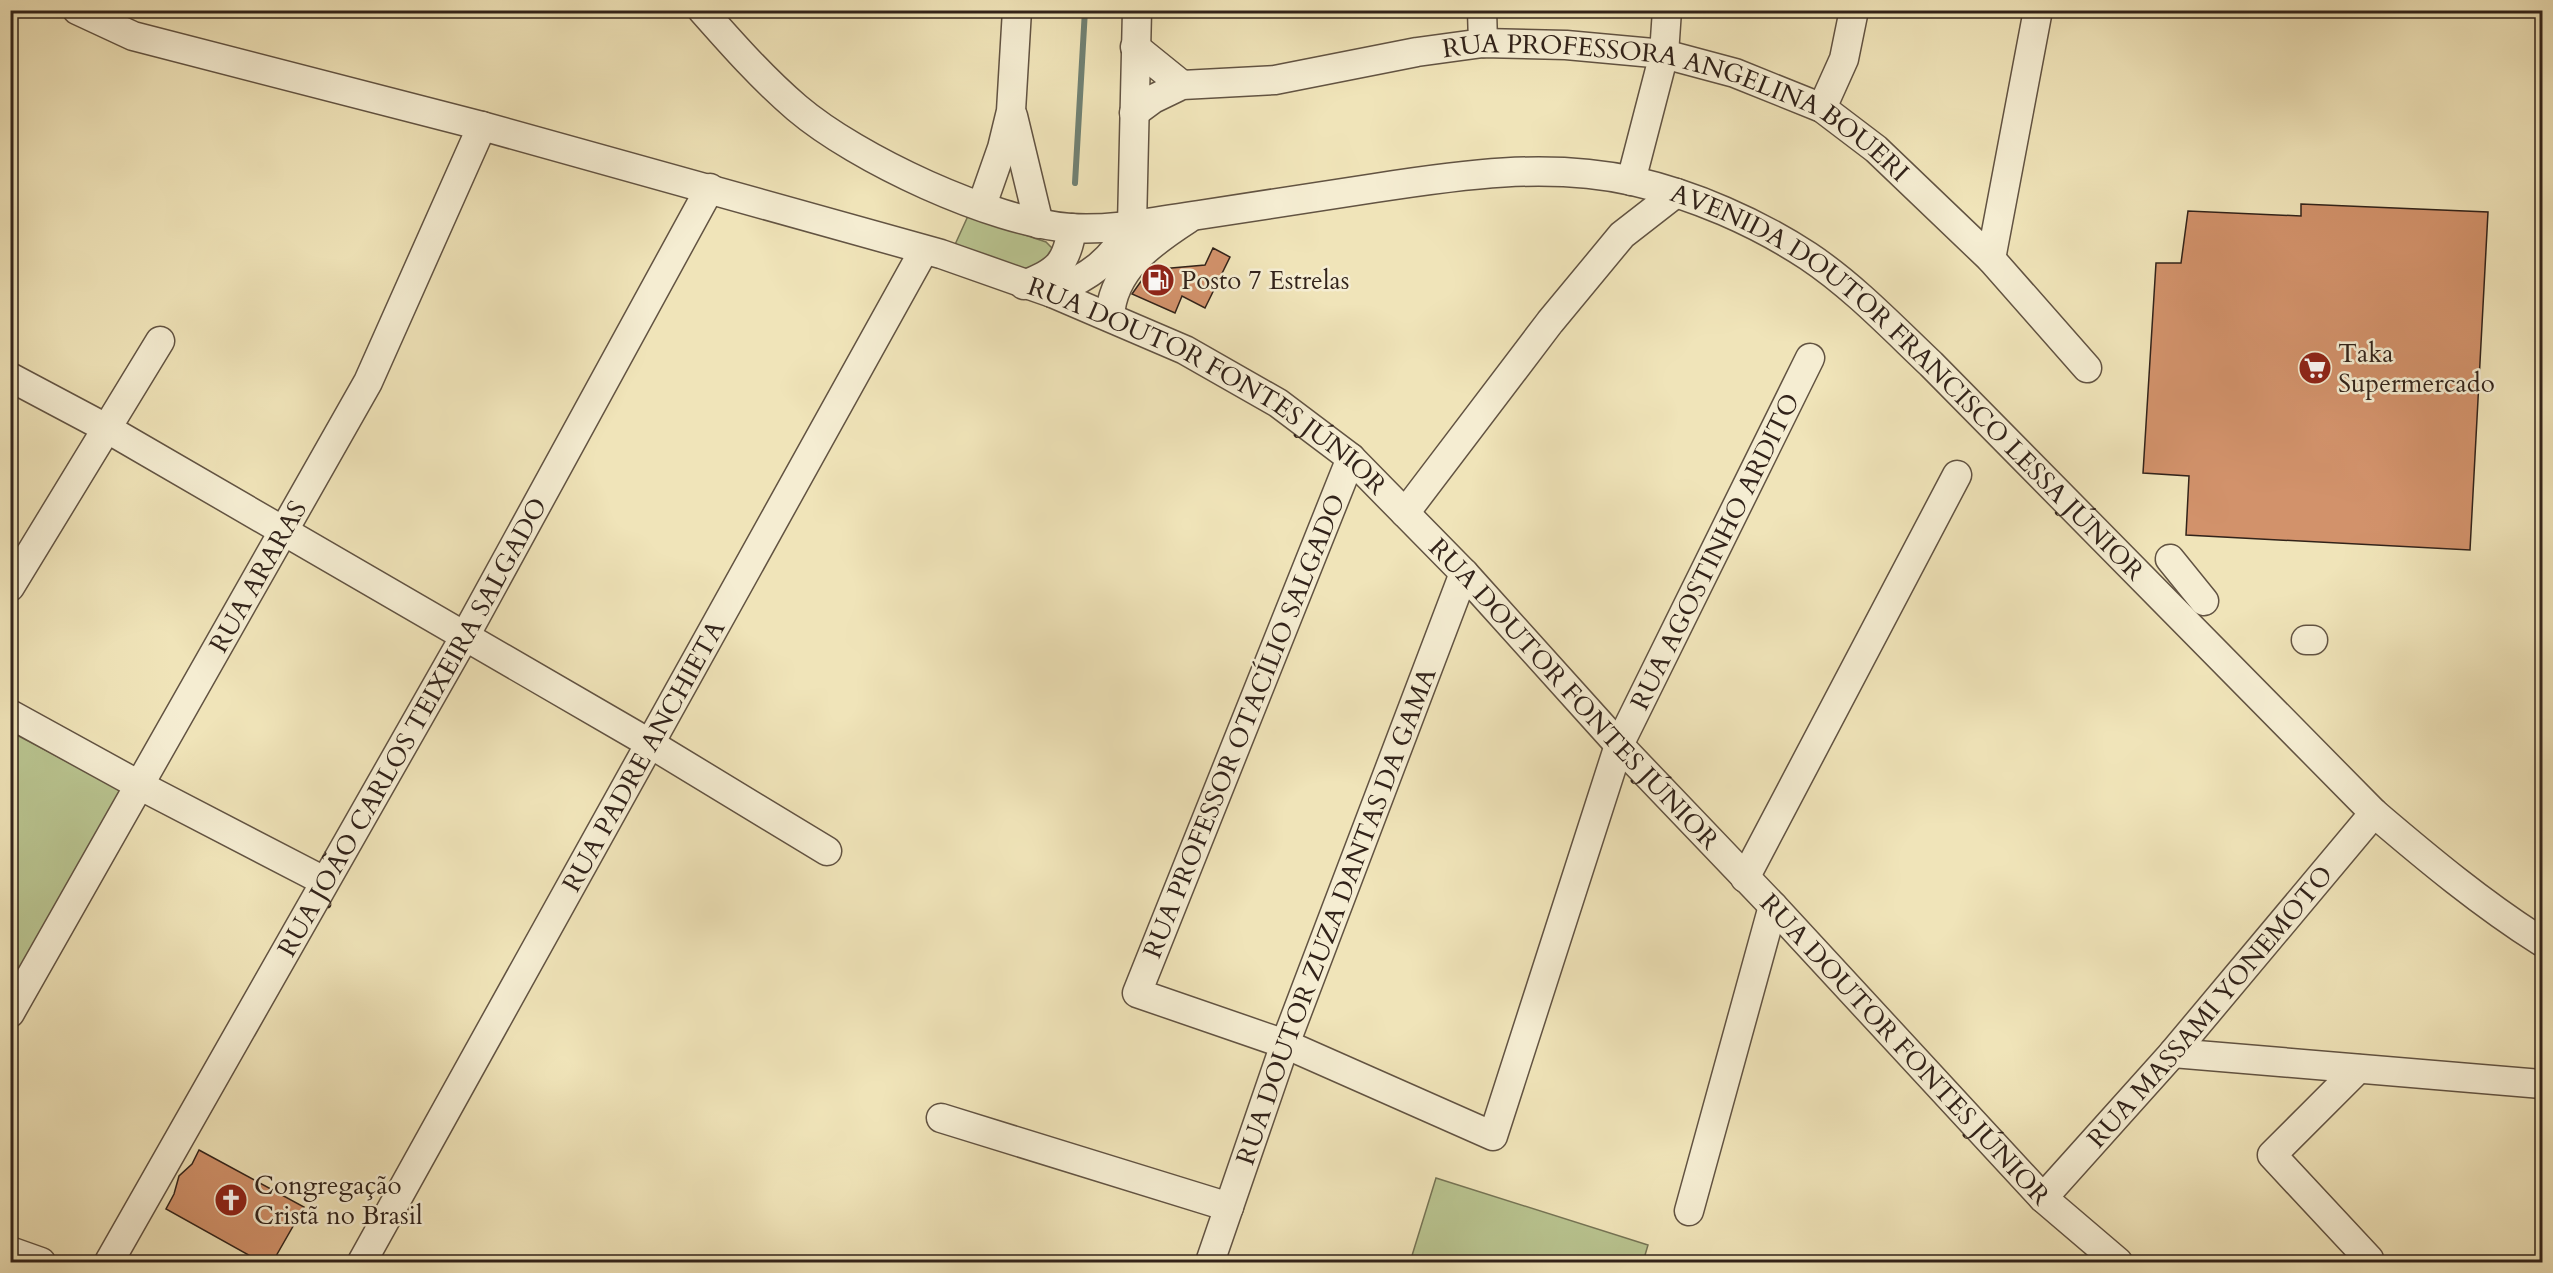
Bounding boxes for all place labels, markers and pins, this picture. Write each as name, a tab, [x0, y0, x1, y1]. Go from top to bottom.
fuel station icon: Posto 7 Estrelas	[1140, 262, 1176, 298]
place label: Posto 7 Estrelas	[1181, 263, 1349, 298]
place label: Taka Supermercado	[2338, 336, 2495, 401]
supermarket icon: Taka Supermercado	[2297, 350, 2333, 386]
place label: Congregação Cristã no Brasil	[254, 1168, 423, 1233]
church icon: Congregação Cristã no Brasil	[213, 1182, 249, 1218]

